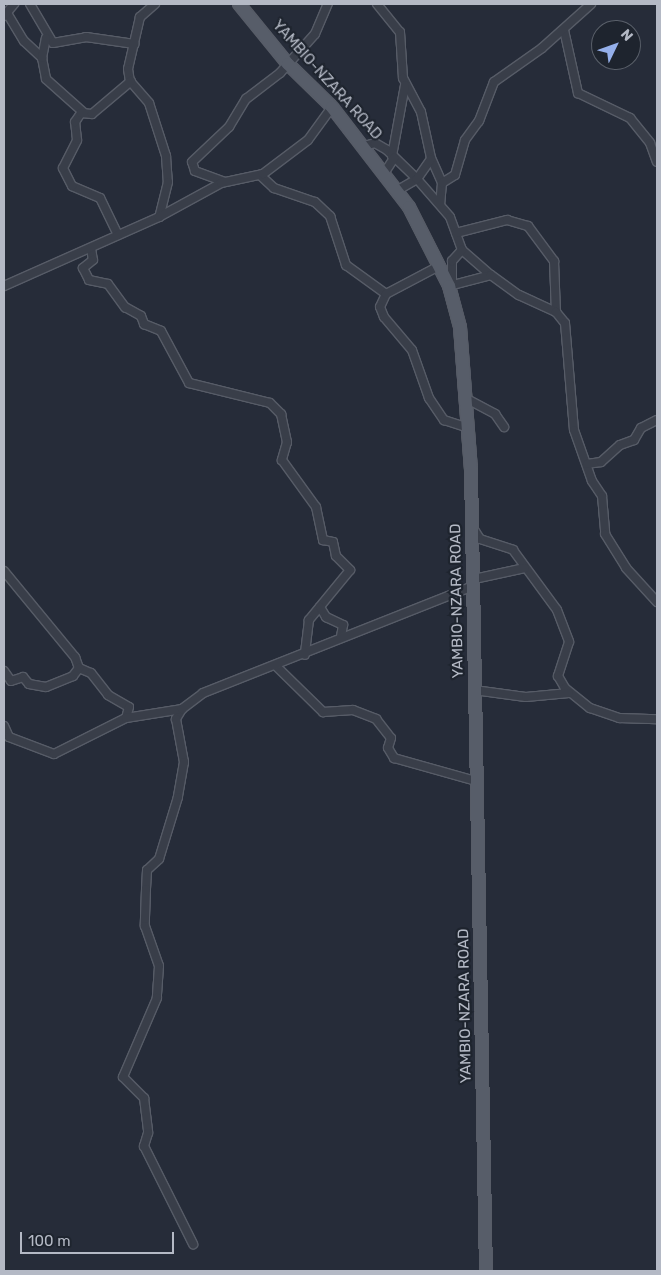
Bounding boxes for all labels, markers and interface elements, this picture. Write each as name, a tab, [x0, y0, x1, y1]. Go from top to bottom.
street label: YAMBIO-NZARA ROAD	[268, 16, 386, 144]
north arrow	[591, 20, 641, 70]
text: N	[617, 26, 636, 45]
street label: YAMBIO-NZARA ROAD	[447, 523, 467, 679]
street label: YAMBIO-NZARA ROAD	[455, 928, 475, 1084]
scale bar	[22, 1222, 176, 1254]
text: 100 m	[28, 1232, 70, 1250]

